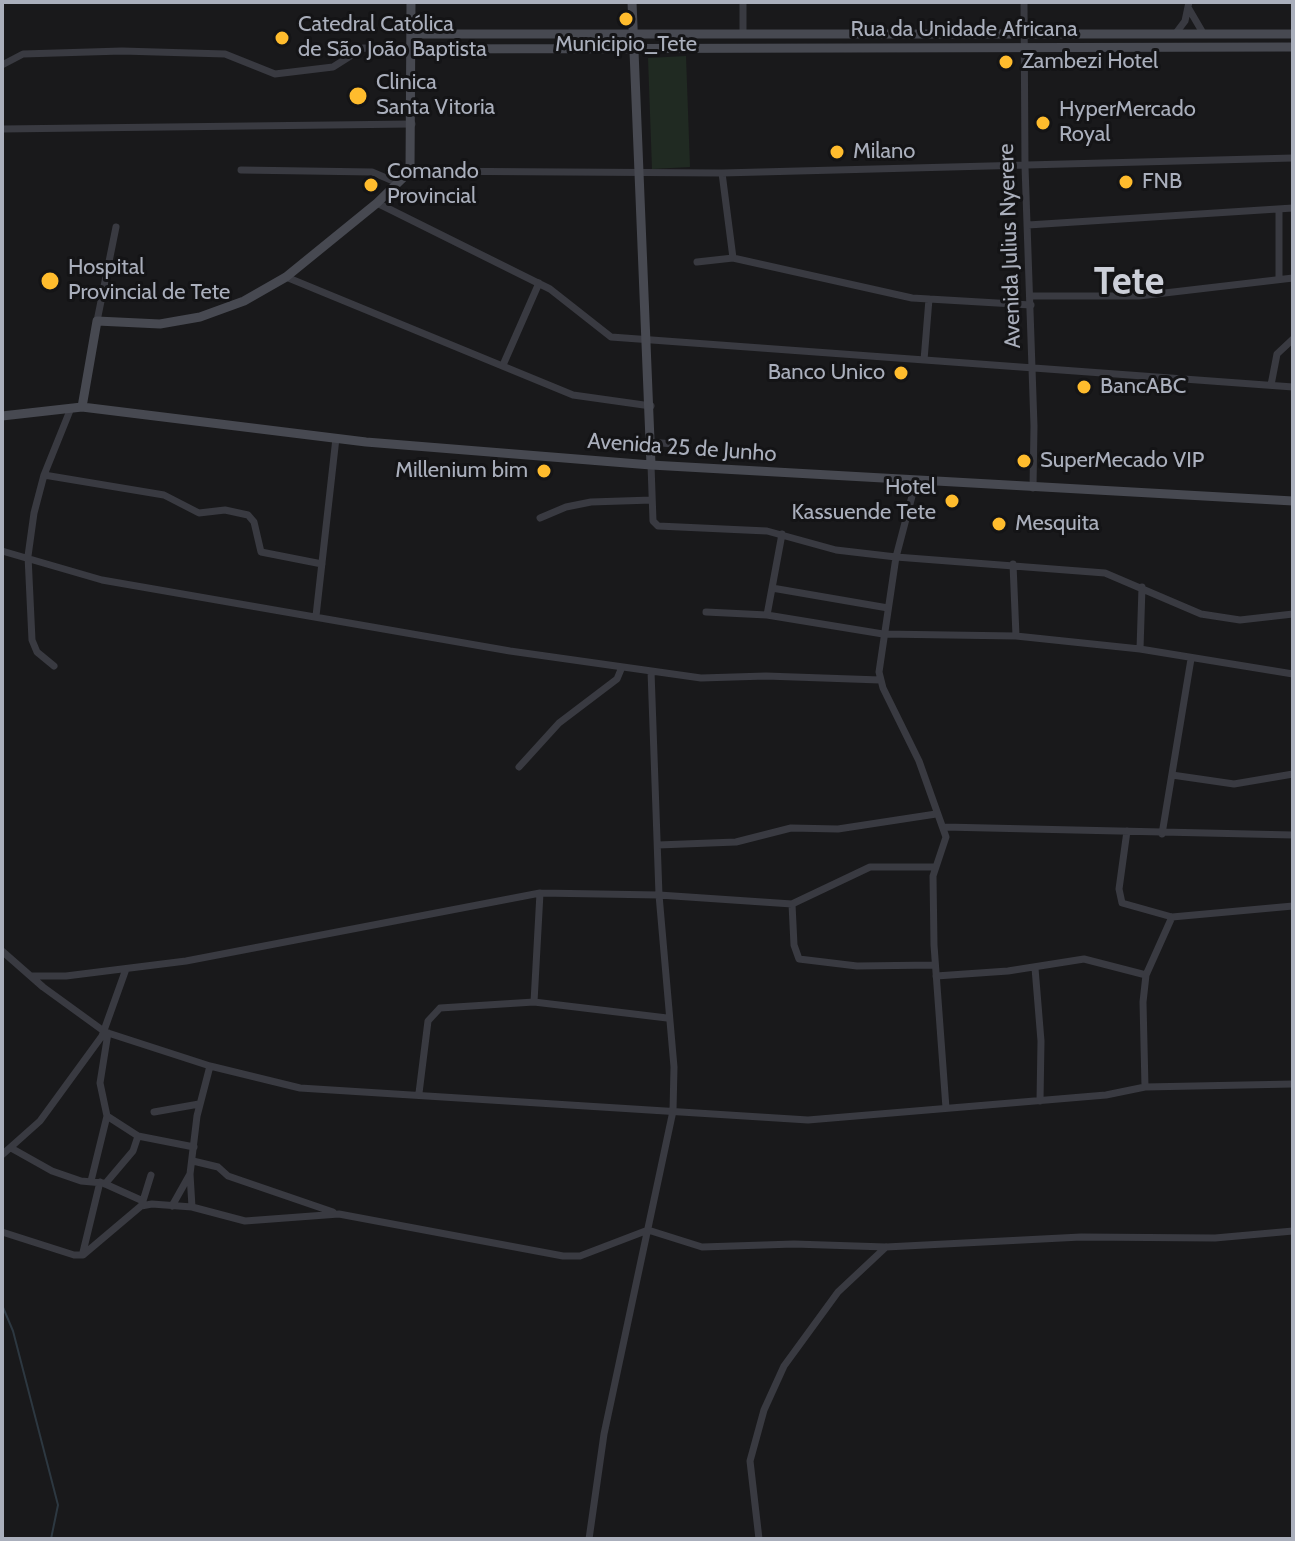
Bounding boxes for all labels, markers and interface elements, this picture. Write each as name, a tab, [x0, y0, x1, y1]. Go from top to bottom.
marker: Municipio_Tete	[617, 10, 635, 28]
place label: Catedral Católica de São João Baptista	[298, 12, 487, 64]
street label: Rua da Unidade Africana	[850, 17, 1078, 43]
marker: Catedral Católica de São João Baptista	[273, 29, 291, 47]
place label: Municipio_Tete	[555, 32, 697, 58]
place label: Zambezi Hotel	[1022, 49, 1158, 75]
marker: Zambezi Hotel	[997, 53, 1015, 71]
place label: Clinica Santa Vitoria	[376, 70, 495, 122]
marker: Clinica Santa Vitoria	[347, 85, 369, 107]
place label: HyperMercado Royal	[1059, 97, 1196, 148]
marker: HyperMercado Royal	[1034, 114, 1052, 132]
place label: Milano	[853, 139, 915, 165]
marker: Milano	[828, 143, 846, 161]
street label: Avenida Julius Nyerere	[993, 143, 1027, 349]
place label: Comando Provincial	[387, 159, 479, 210]
place label: FNB	[1142, 169, 1182, 195]
marker: FNB	[1117, 173, 1135, 191]
marker: Comando Provincial	[362, 176, 380, 194]
place label: Hospital Provincial de Tete	[68, 255, 230, 306]
district label: Tete	[1094, 260, 1164, 306]
marker: Hospital Provincial de Tete	[39, 270, 61, 292]
place label: Banco Unico	[768, 360, 885, 386]
marker: Banco Unico	[892, 364, 910, 382]
place label: BancABC	[1100, 374, 1186, 400]
marker: BancABC	[1075, 378, 1093, 396]
street label: Avenida 25 de Junho	[587, 428, 777, 468]
place label: SuperMecado VIP	[1040, 448, 1204, 474]
marker: SuperMecado VIP	[1015, 452, 1033, 470]
place label: Millenium bim	[395, 458, 528, 484]
marker: Millenium bim	[535, 462, 553, 480]
place label: Hotel Kassuende Tete	[791, 475, 936, 526]
marker: Hotel Kassuende Tete	[943, 492, 961, 510]
place label: Mesquita	[1015, 511, 1099, 537]
marker: Mesquita	[990, 515, 1008, 533]

